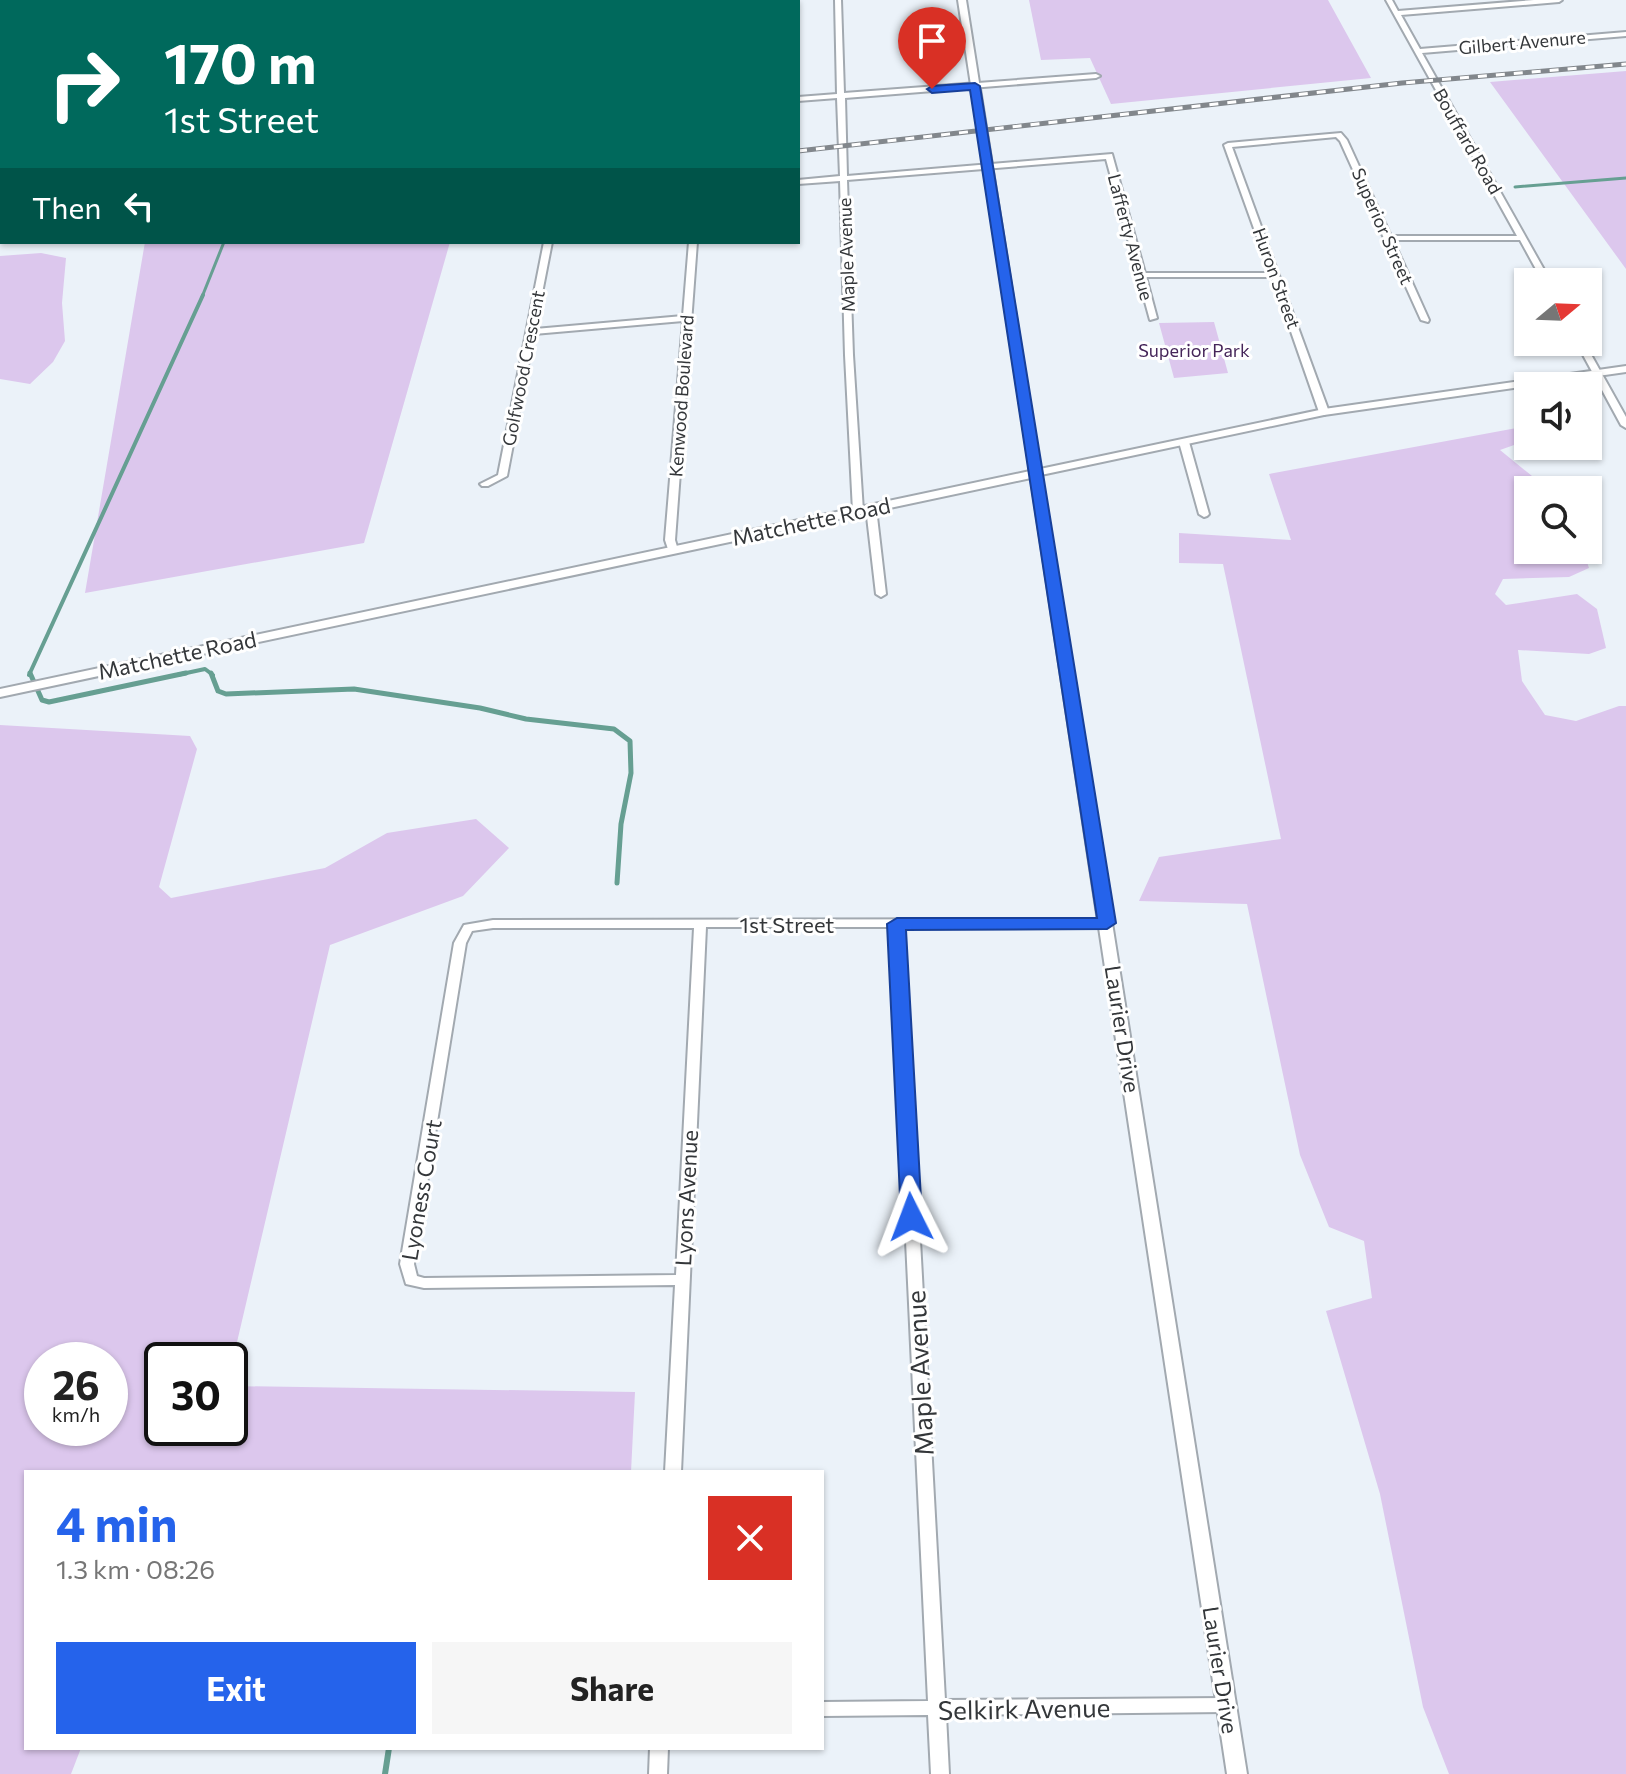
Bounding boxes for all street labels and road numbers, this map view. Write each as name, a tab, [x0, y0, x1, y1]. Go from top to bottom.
street label: Gilbert Avenure	[1458, 25, 1586, 59]
street label: Bouffard Road	[1429, 84, 1507, 198]
street label: Superior Street	[1348, 165, 1418, 287]
street label: Lafferty Avenue	[1104, 171, 1158, 303]
street label: Maple Avenue	[833, 197, 859, 313]
street label: Huron Street	[1249, 225, 1305, 331]
street label: Golfwood Crescent	[497, 288, 549, 448]
street label: Kenwood Boulevard	[664, 314, 698, 478]
street label: Matchette Road	[729, 491, 893, 551]
street label: Matchette Road	[95, 625, 259, 685]
street label: 1st Street	[740, 911, 834, 938]
street label: Laurier Drive	[1100, 963, 1146, 1095]
street label: Lyoness Court	[395, 1117, 447, 1263]
street label: Lyons Avenue	[669, 1129, 703, 1267]
street label: Maple Avenue	[899, 1290, 939, 1456]
street label: Laurier Drive	[1198, 1604, 1244, 1736]
street label: Selkirk Avenue	[938, 1691, 1110, 1725]

